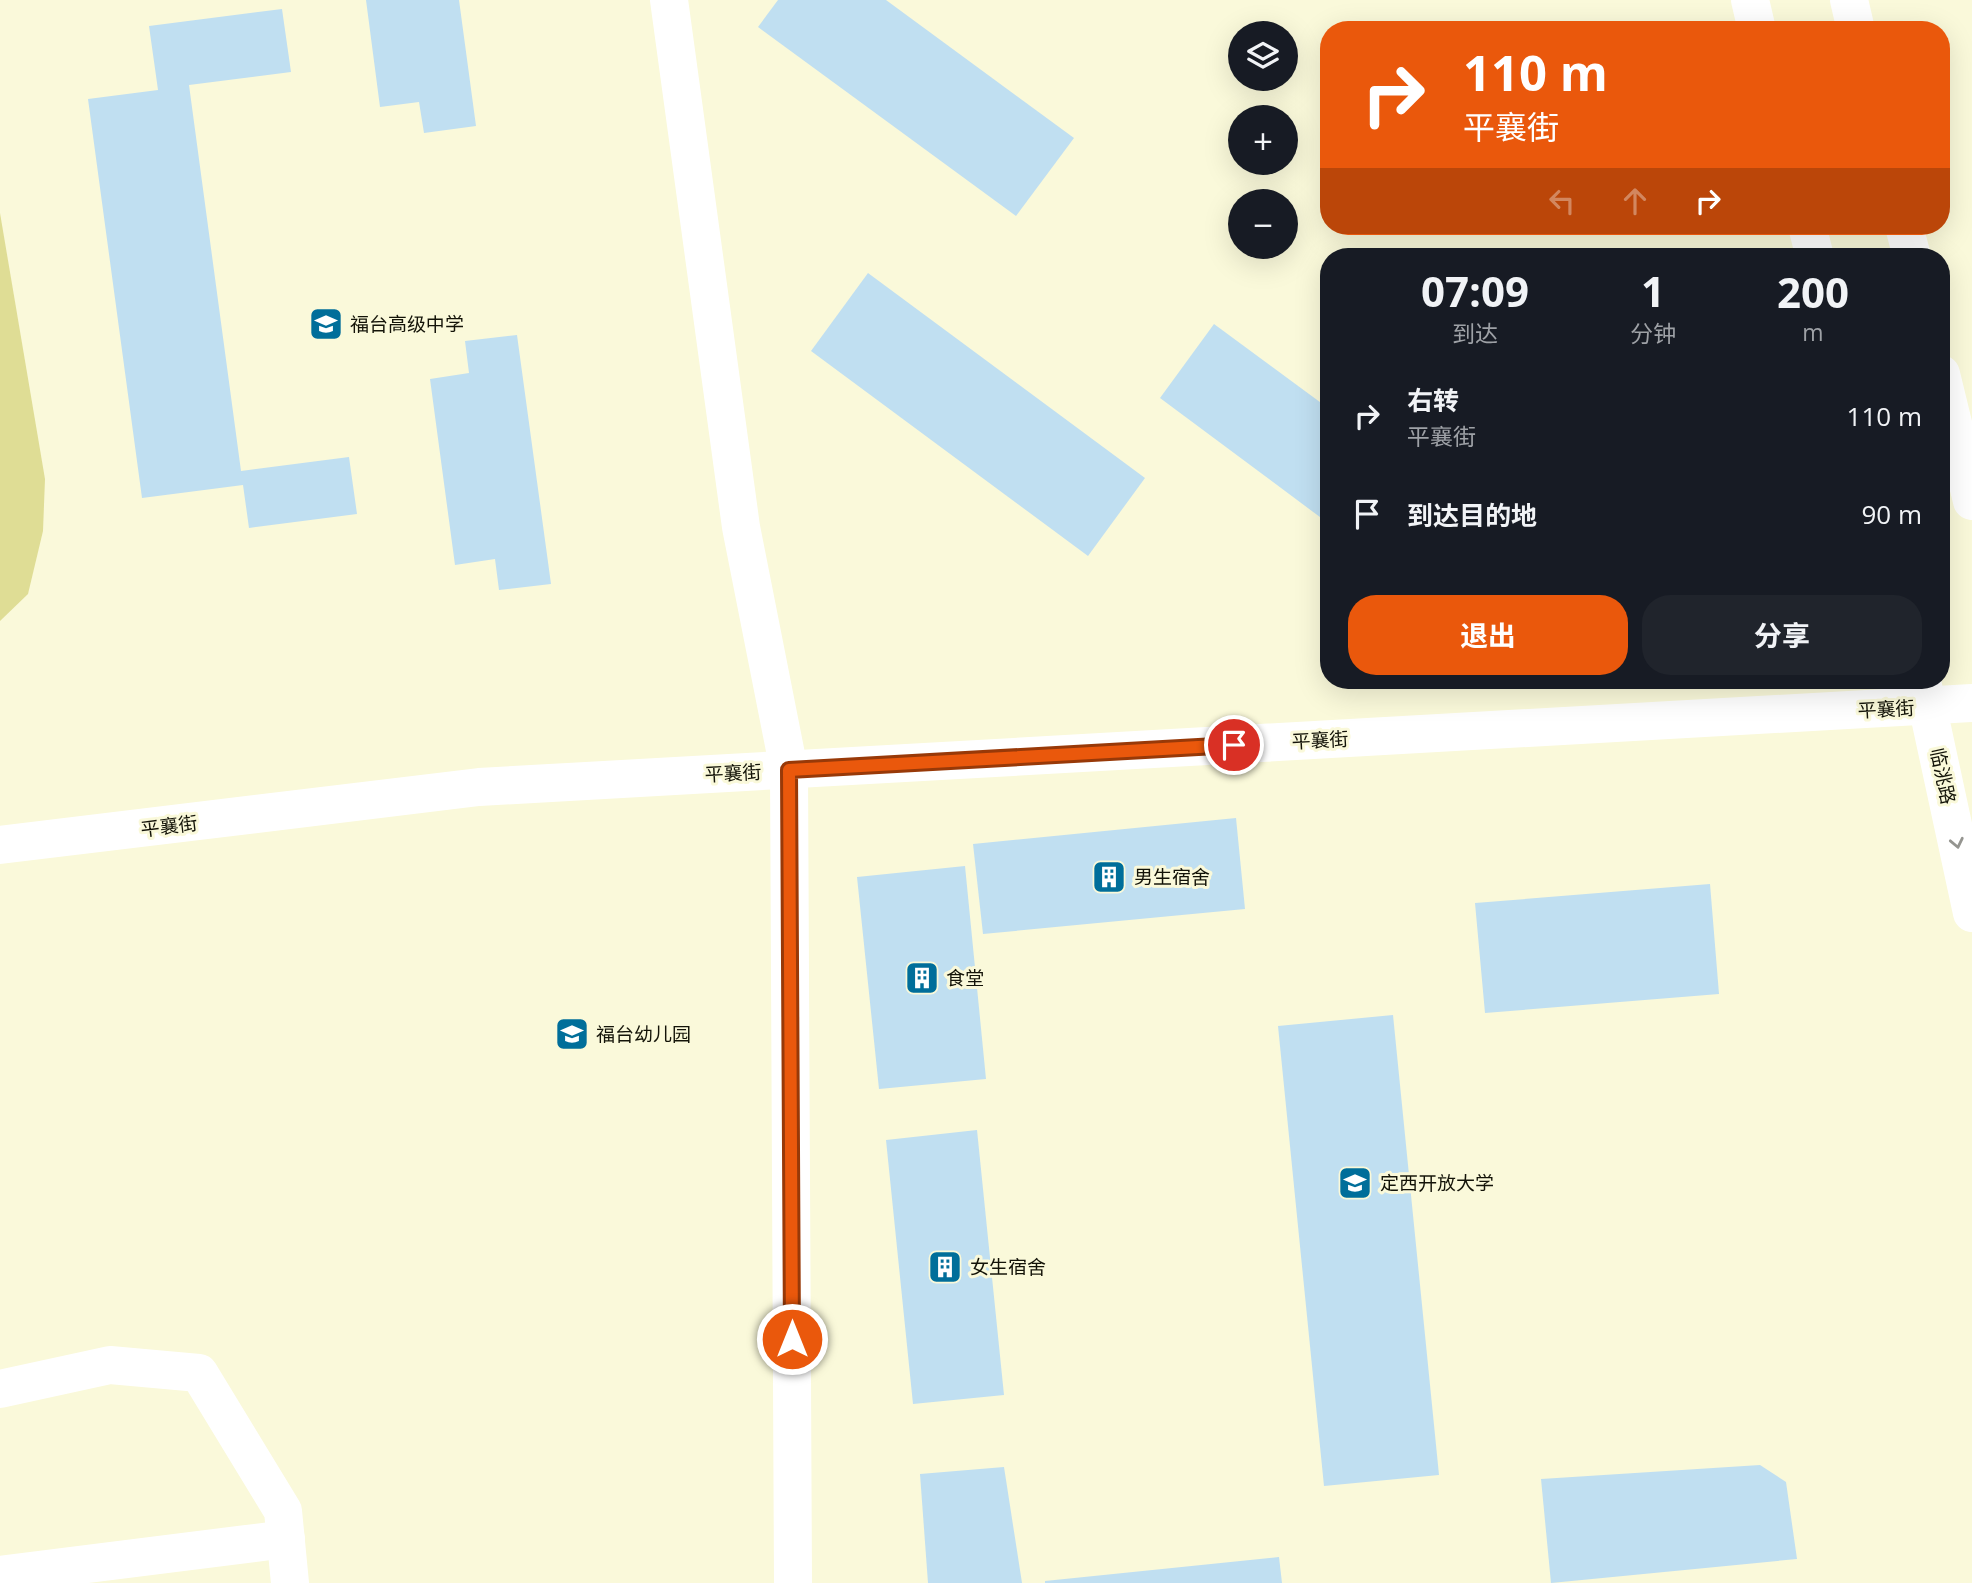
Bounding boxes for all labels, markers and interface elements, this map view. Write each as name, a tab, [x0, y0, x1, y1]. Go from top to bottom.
map controls	[1228, 21, 1298, 259]
button: layers	[1228, 21, 1298, 91]
text: 110 m	[1463, 39, 1608, 105]
icon: right	[1348, 49, 1439, 140]
button: +	[1228, 105, 1298, 175]
text: 平襄街	[1463, 105, 1559, 148]
icon: left	[1543, 182, 1581, 220]
icon: ahead	[1616, 182, 1654, 220]
icon: right	[1689, 182, 1727, 220]
button: −	[1228, 189, 1298, 259]
text: 07:09	[1421, 262, 1529, 319]
text: 1	[1641, 262, 1665, 319]
text: 200	[1777, 263, 1849, 320]
school or university icon: 福台高级中学	[307, 305, 345, 343]
place label: 福台高级中学	[350, 311, 464, 337]
text: m	[1802, 316, 1824, 348]
text: 到达	[1452, 317, 1498, 349]
text: 分钟	[1630, 317, 1676, 349]
text: 右转	[1407, 382, 1459, 418]
icon: right	[1348, 397, 1386, 435]
text: 110 m	[1847, 398, 1922, 434]
text: 平襄街	[1407, 420, 1476, 452]
icon: arrive	[1348, 495, 1386, 533]
text: 90 m	[1861, 496, 1922, 532]
text: 到达目的地	[1407, 497, 1537, 533]
button: 退出	[1348, 595, 1628, 675]
button: 分享	[1642, 595, 1922, 675]
street label: 平襄街	[1857, 695, 1915, 723]
pin	[1204, 715, 1264, 775]
icon: arrive	[1215, 726, 1253, 764]
street label: 平襄街	[1291, 726, 1349, 754]
street label: 临洮路	[1924, 745, 1962, 807]
street label: 平襄街	[704, 759, 762, 787]
street label: 平襄街	[139, 810, 199, 842]
one-way arrow	[1949, 837, 1964, 849]
building icon: 男生宿舍	[1090, 858, 1128, 896]
place label: 男生宿舍	[1134, 864, 1210, 890]
building icon: 食堂	[903, 959, 941, 997]
place label: 食堂	[946, 965, 984, 991]
school or university icon: 福台幼儿园	[553, 1015, 591, 1053]
place label: 福台幼儿园	[596, 1021, 691, 1047]
school or university icon: 定西开放大学	[1336, 1164, 1374, 1202]
place label: 定西开放大学	[1380, 1170, 1494, 1196]
building icon: 女生宿舍	[926, 1248, 964, 1286]
place label: 女生宿舍	[970, 1254, 1046, 1280]
position arrow	[755, 1302, 829, 1376]

